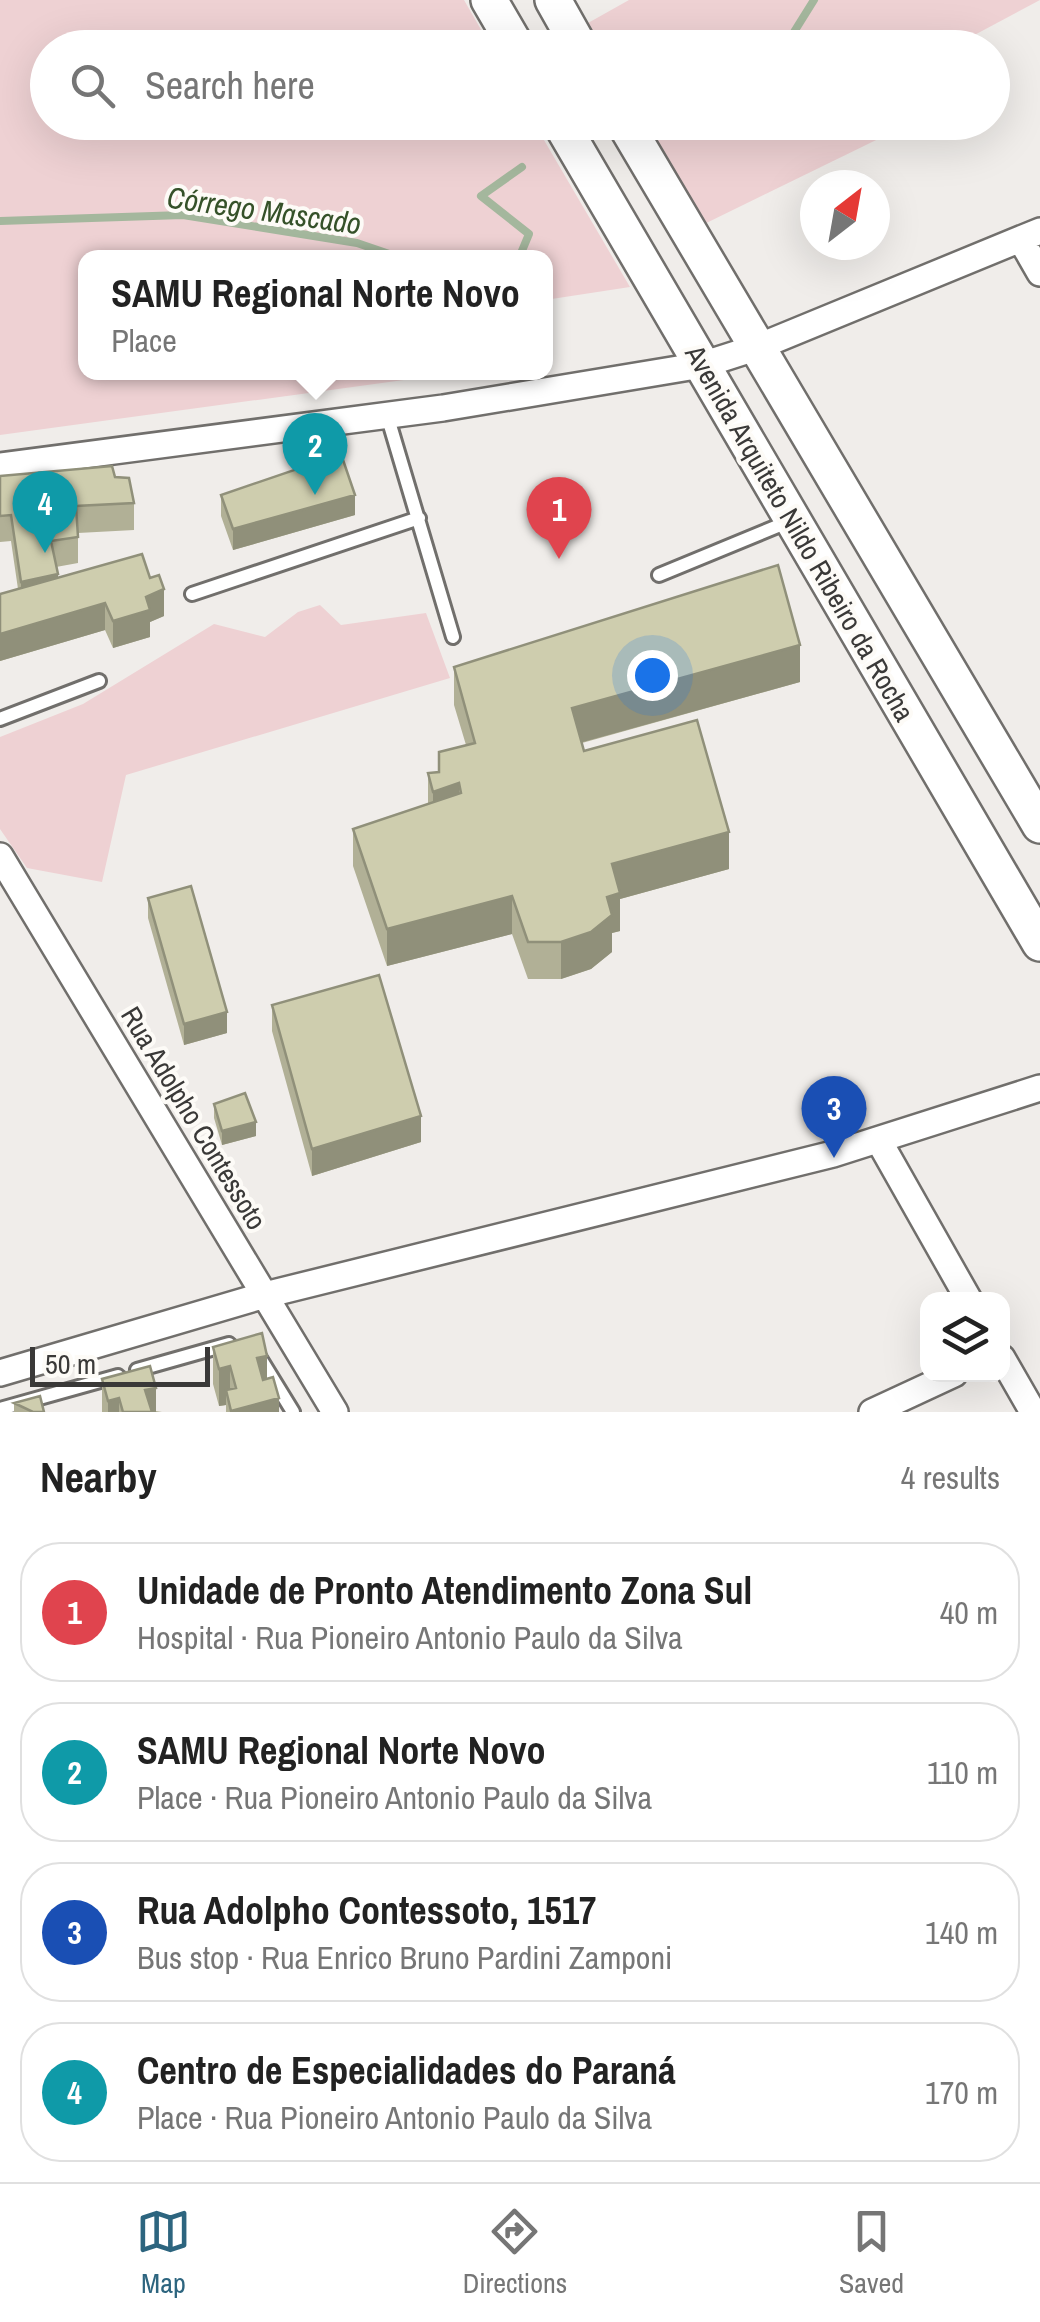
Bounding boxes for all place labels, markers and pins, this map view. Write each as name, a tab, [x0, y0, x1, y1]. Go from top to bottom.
pin: 2	[282, 412, 348, 495]
pin: 4	[12, 470, 78, 553]
pin: 1	[526, 476, 592, 559]
pin: 3	[802, 1076, 866, 1158]

